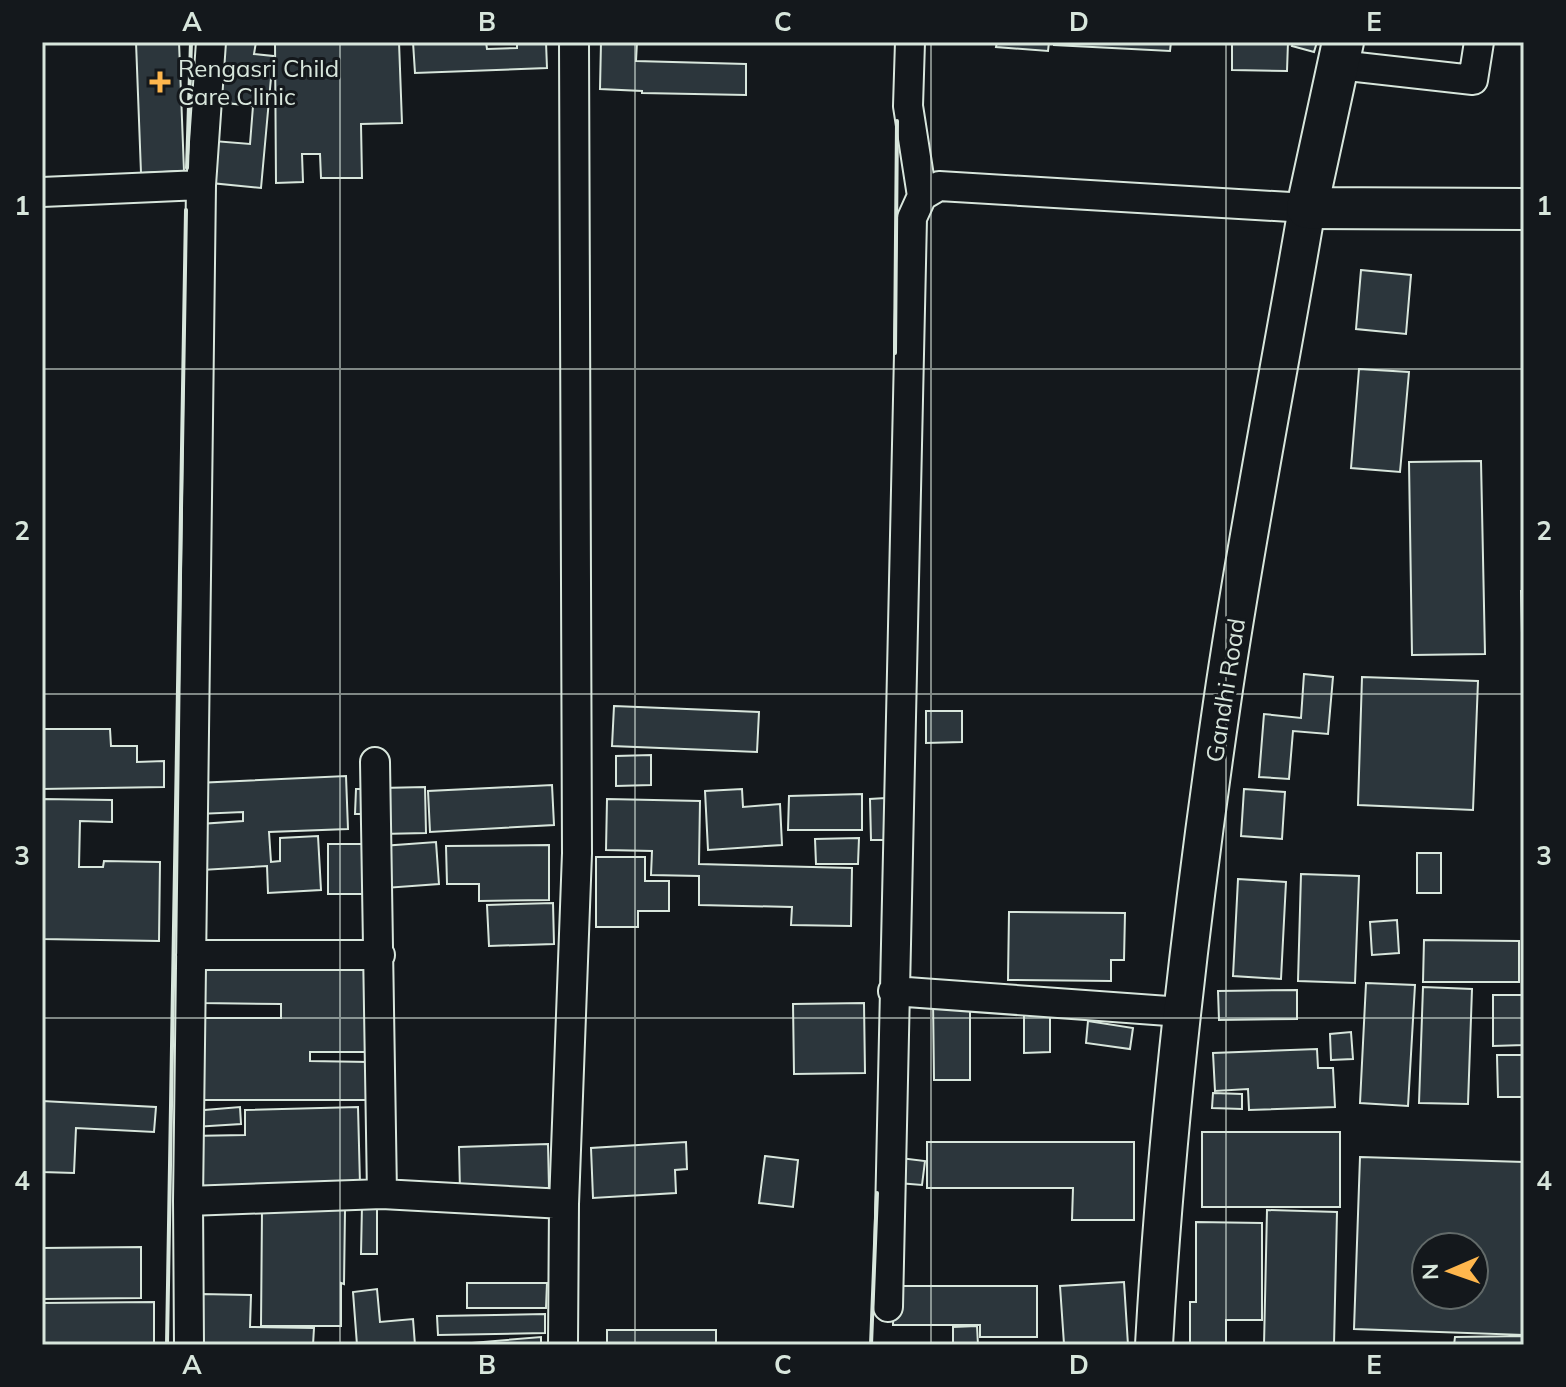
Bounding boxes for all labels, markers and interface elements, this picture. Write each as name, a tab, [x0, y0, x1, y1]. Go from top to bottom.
text: A	[182, 5, 202, 38]
text: B	[478, 5, 496, 38]
text: C	[774, 5, 792, 38]
text: D	[1069, 5, 1089, 38]
text: E	[1366, 5, 1382, 38]
place label: Rengasri Child Care Clinic	[178, 53, 339, 111]
marker: Rengasri Child Care Clinic	[149, 71, 171, 93]
text: 1	[14, 189, 30, 222]
text: 1	[1536, 189, 1552, 222]
text: 2	[14, 514, 30, 547]
text: 2	[1536, 514, 1552, 547]
street label: Gandhi Road	[1199, 616, 1251, 764]
text: 3	[14, 839, 30, 872]
text: 3	[1536, 839, 1552, 872]
text: 4	[14, 1164, 30, 1197]
text: 4	[1536, 1164, 1552, 1197]
north arrow	[1410, 1231, 1490, 1311]
text: N	[1416, 1263, 1444, 1280]
text: A	[182, 1348, 202, 1381]
text: B	[478, 1348, 496, 1381]
text: C	[774, 1348, 792, 1381]
text: D	[1069, 1348, 1089, 1381]
text: E	[1366, 1348, 1382, 1381]

